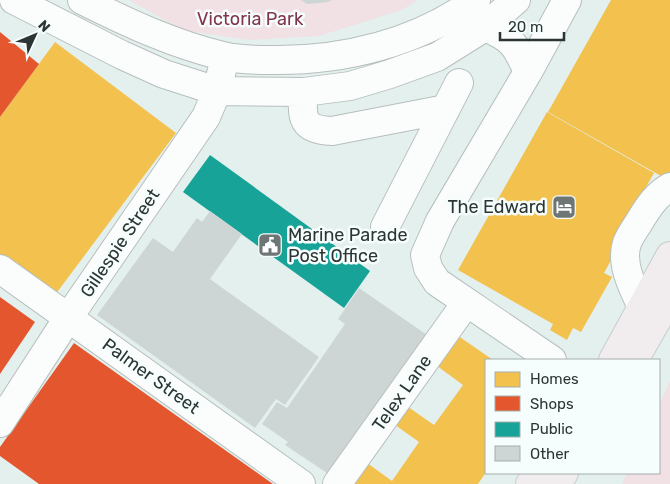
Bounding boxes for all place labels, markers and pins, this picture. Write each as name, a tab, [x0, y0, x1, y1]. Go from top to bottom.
hotel icon: The Edward	[551, 194, 577, 220]
place label: The Edward	[448, 196, 546, 218]
place label: Marine Parade Post Office	[288, 224, 408, 267]
public building icon: Marine Parade Post Office	[257, 232, 283, 258]

